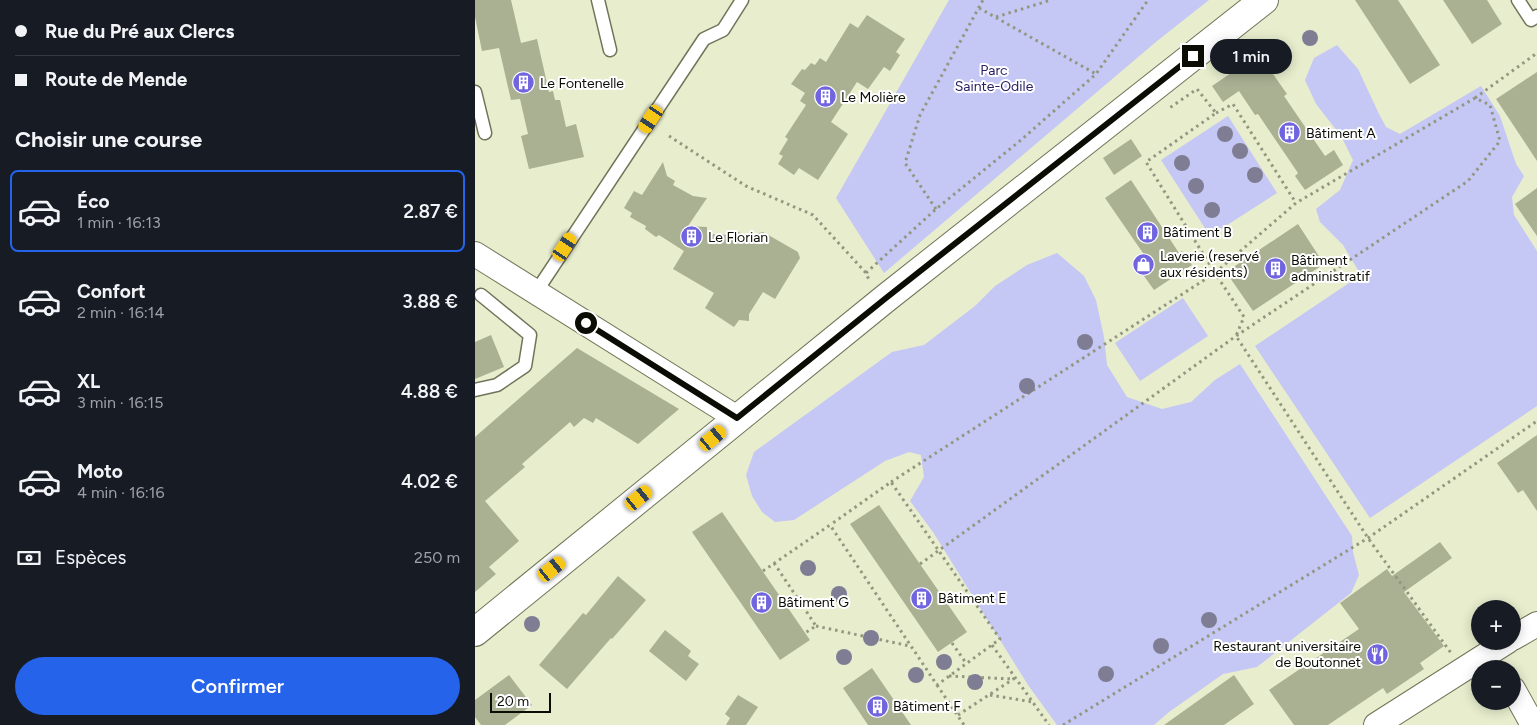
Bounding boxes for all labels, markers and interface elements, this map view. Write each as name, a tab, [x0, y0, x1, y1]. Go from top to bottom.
text: Rue du Pré aux Clercs	[45, 20, 234, 43]
callout: 1 min	[1211, 38, 1293, 74]
route end	[1182, 45, 1204, 67]
text: 1 min	[1232, 47, 1270, 66]
park label: Parc Sainte-Odile	[955, 62, 1034, 95]
text: Route de Mende	[45, 68, 187, 91]
building icon: Le Fontenelle	[512, 71, 536, 95]
place label: Le Fontenelle	[540, 75, 624, 92]
building icon: Le Molière	[813, 85, 837, 109]
place label: Le Molière	[841, 89, 906, 106]
car	[636, 102, 665, 136]
building icon: Bâtiment A	[1278, 121, 1302, 145]
place label: Bâtiment A	[1306, 125, 1376, 142]
text: Choisir une course	[15, 126, 202, 153]
icon: car	[17, 189, 62, 234]
text: Éco	[77, 190, 110, 213]
text: 2.87 €	[403, 200, 458, 223]
text: 1 min · 16:13	[77, 213, 161, 232]
building icon: Bâtiment B	[1135, 220, 1159, 244]
place label: Bâtiment B	[1163, 224, 1232, 241]
building icon: Le Florian	[680, 225, 704, 249]
place label: Le Florian	[708, 229, 768, 246]
car	[550, 230, 579, 264]
place label: Laverie (reservé aux résidents)	[1160, 248, 1259, 281]
shop icon: Laverie (reservé aux résidents)	[1132, 252, 1156, 276]
place label: Bâtiment administratif	[1291, 252, 1371, 285]
building icon: Bâtiment administratif	[1263, 256, 1287, 280]
icon: car	[17, 279, 62, 324]
text: Confort	[77, 280, 146, 303]
text: 3.88 €	[402, 290, 458, 313]
text: 2 min · 16:14	[77, 303, 164, 322]
route start	[575, 312, 597, 334]
icon: car	[17, 369, 62, 414]
text: XL	[77, 370, 100, 393]
text: 4.88 €	[401, 380, 458, 403]
text: 3 min · 16:15	[77, 393, 163, 412]
car	[696, 423, 729, 453]
icon: car	[17, 459, 62, 504]
text: Moto	[77, 460, 123, 483]
text: 4.02 €	[401, 470, 458, 493]
text: 4 min · 16:16	[77, 483, 165, 502]
car	[622, 483, 655, 513]
icon: cash	[15, 544, 43, 572]
text: Espèces	[55, 546, 126, 569]
text: 250 m	[414, 548, 460, 567]
car	[535, 554, 568, 584]
building icon: Bâtiment E	[910, 586, 934, 610]
building icon: Bâtiment G	[750, 590, 774, 614]
place label: Bâtiment E	[938, 590, 1007, 607]
place label: Bâtiment G	[778, 594, 849, 611]
map controls	[1471, 600, 1521, 710]
button: +	[1471, 600, 1521, 650]
place label: Restaurant universitaire de Boutonnet	[1213, 638, 1361, 671]
restaurant icon: Restaurant universitaire de Boutonnet	[1365, 642, 1389, 666]
button: Confirmer	[15, 657, 460, 715]
button: −	[1471, 660, 1521, 710]
scale bar	[490, 690, 551, 713]
text: 20 m	[497, 693, 529, 710]
building icon: Bâtiment F	[865, 694, 889, 718]
place label: Bâtiment F	[893, 698, 961, 715]

